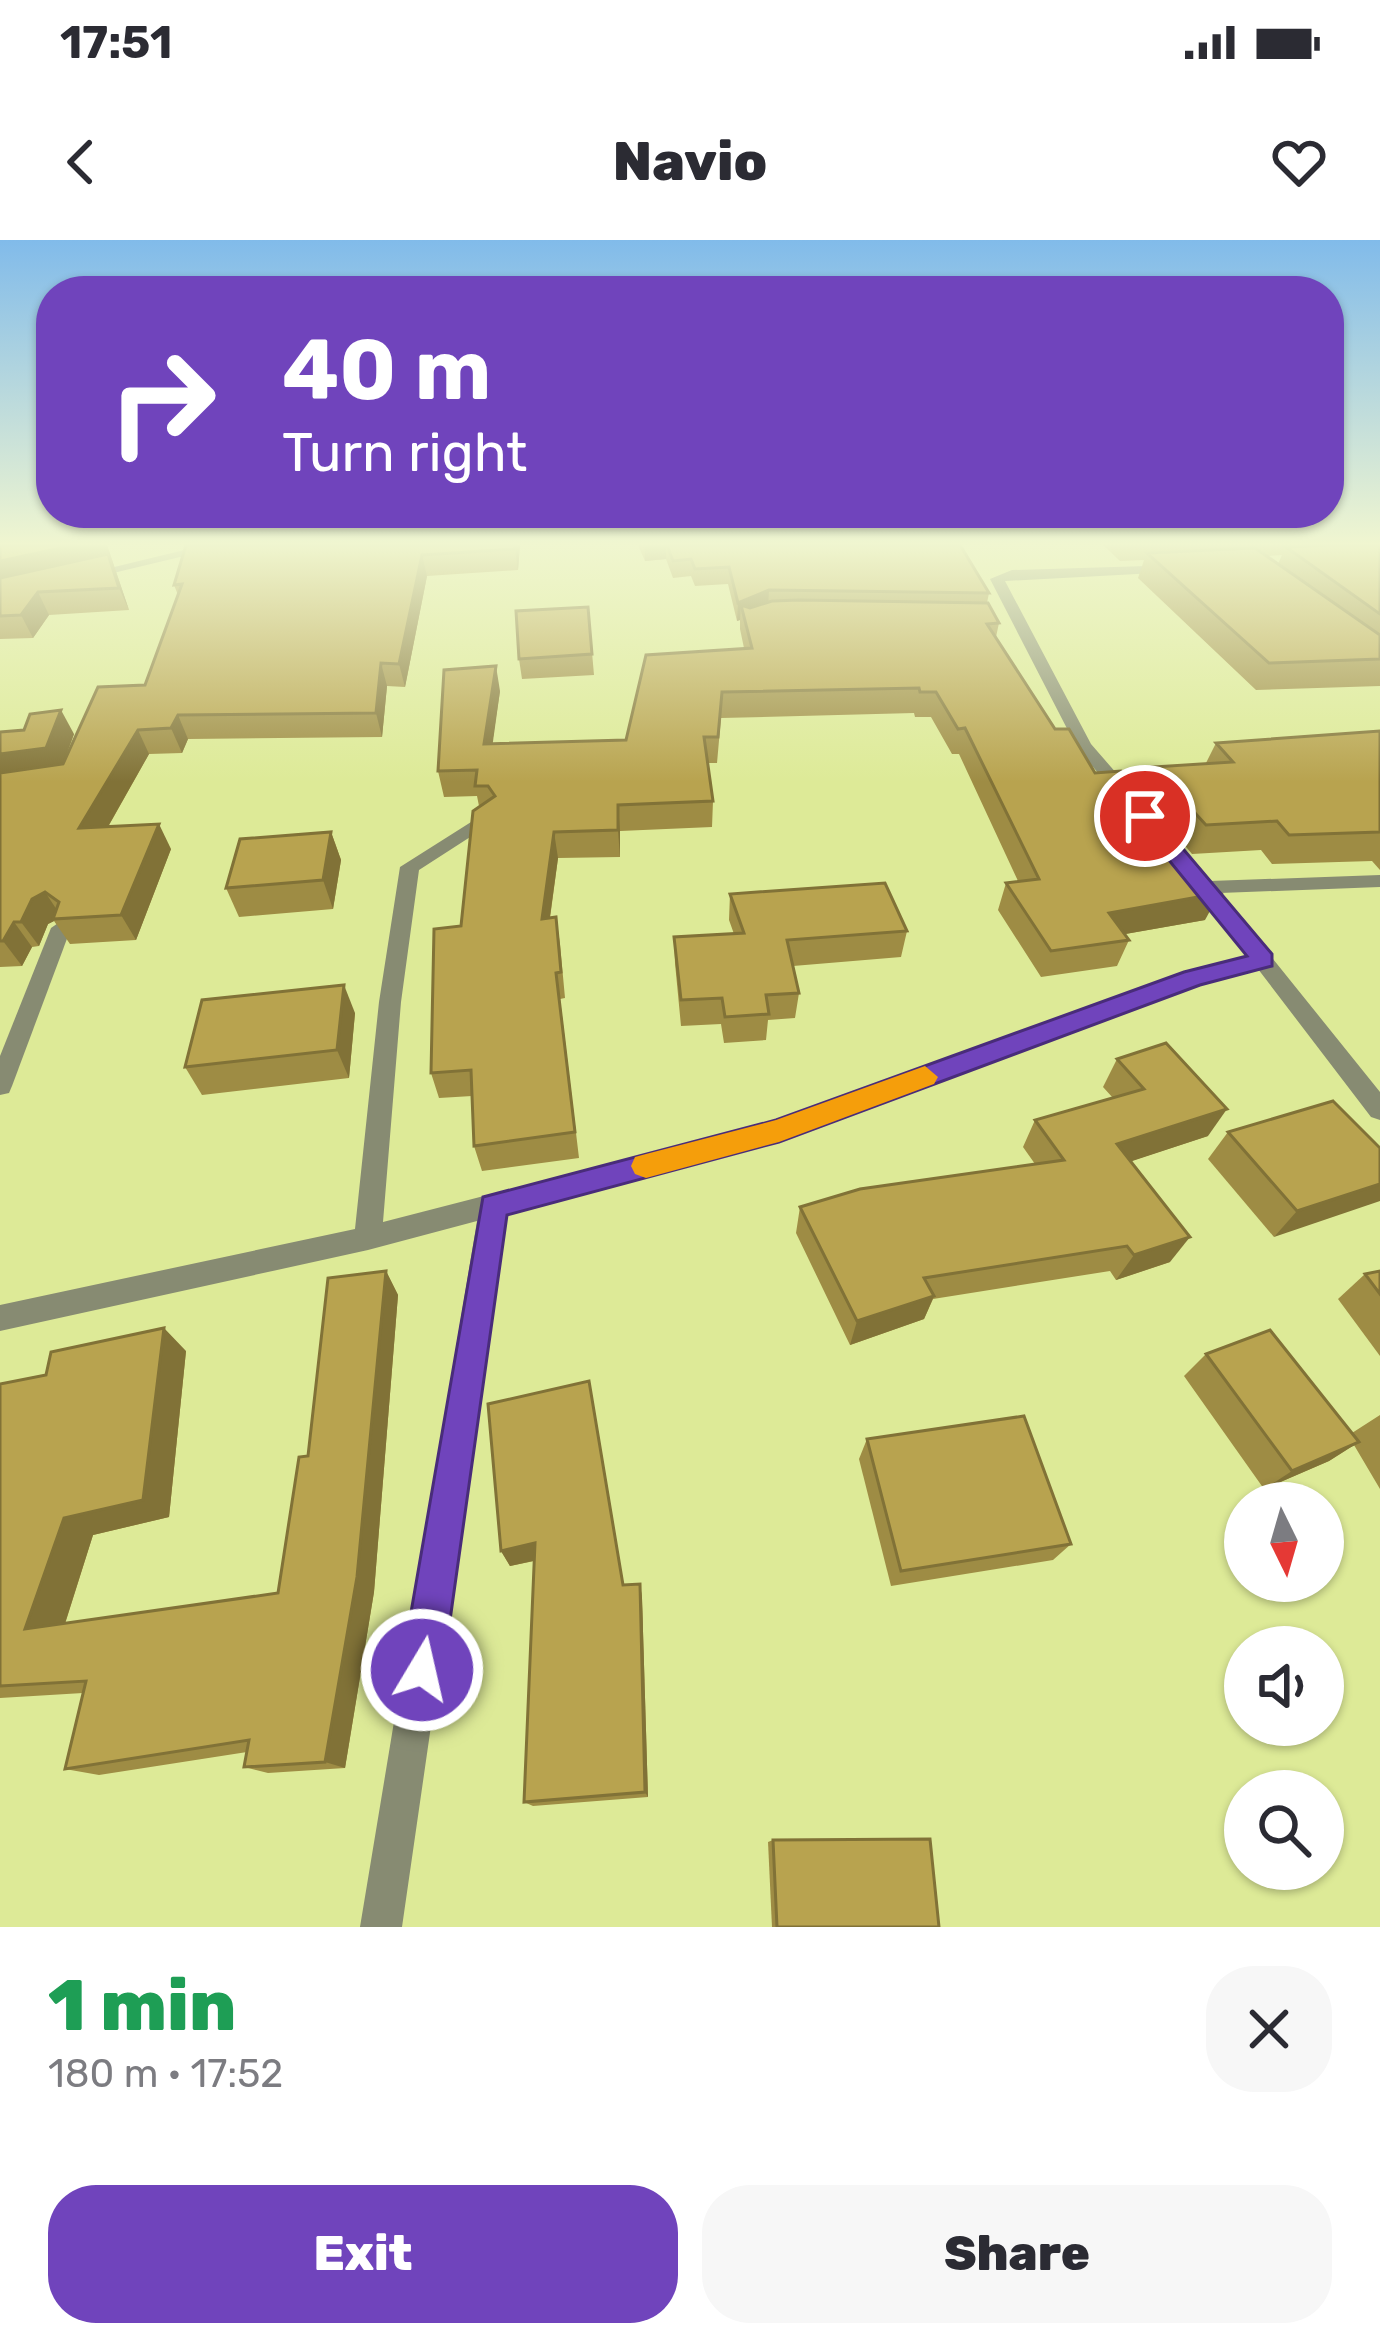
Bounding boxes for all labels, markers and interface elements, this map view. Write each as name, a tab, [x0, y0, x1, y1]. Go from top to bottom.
text: 17:51	[60, 16, 172, 69]
icon: back	[48, 129, 114, 195]
icon: heart	[1266, 129, 1332, 195]
text: Navio	[613, 130, 767, 194]
text: 40 m	[282, 320, 491, 420]
icon: right	[84, 324, 240, 480]
text: Turn right	[282, 421, 527, 485]
pin	[1094, 765, 1196, 867]
icon: arrive	[1112, 783, 1178, 849]
north arrow	[1224, 1482, 1344, 1602]
map controls	[1224, 1482, 1344, 1890]
position arrow	[359, 1607, 485, 1733]
button: sound	[1224, 1626, 1344, 1746]
button: search	[1224, 1770, 1344, 1890]
text: 1 min	[48, 1963, 236, 2048]
button: close	[1206, 1966, 1332, 2092]
text: 180 m · 17:52	[48, 2051, 283, 2097]
button: Exit	[48, 2185, 678, 2323]
button: Share	[702, 2185, 1332, 2323]

